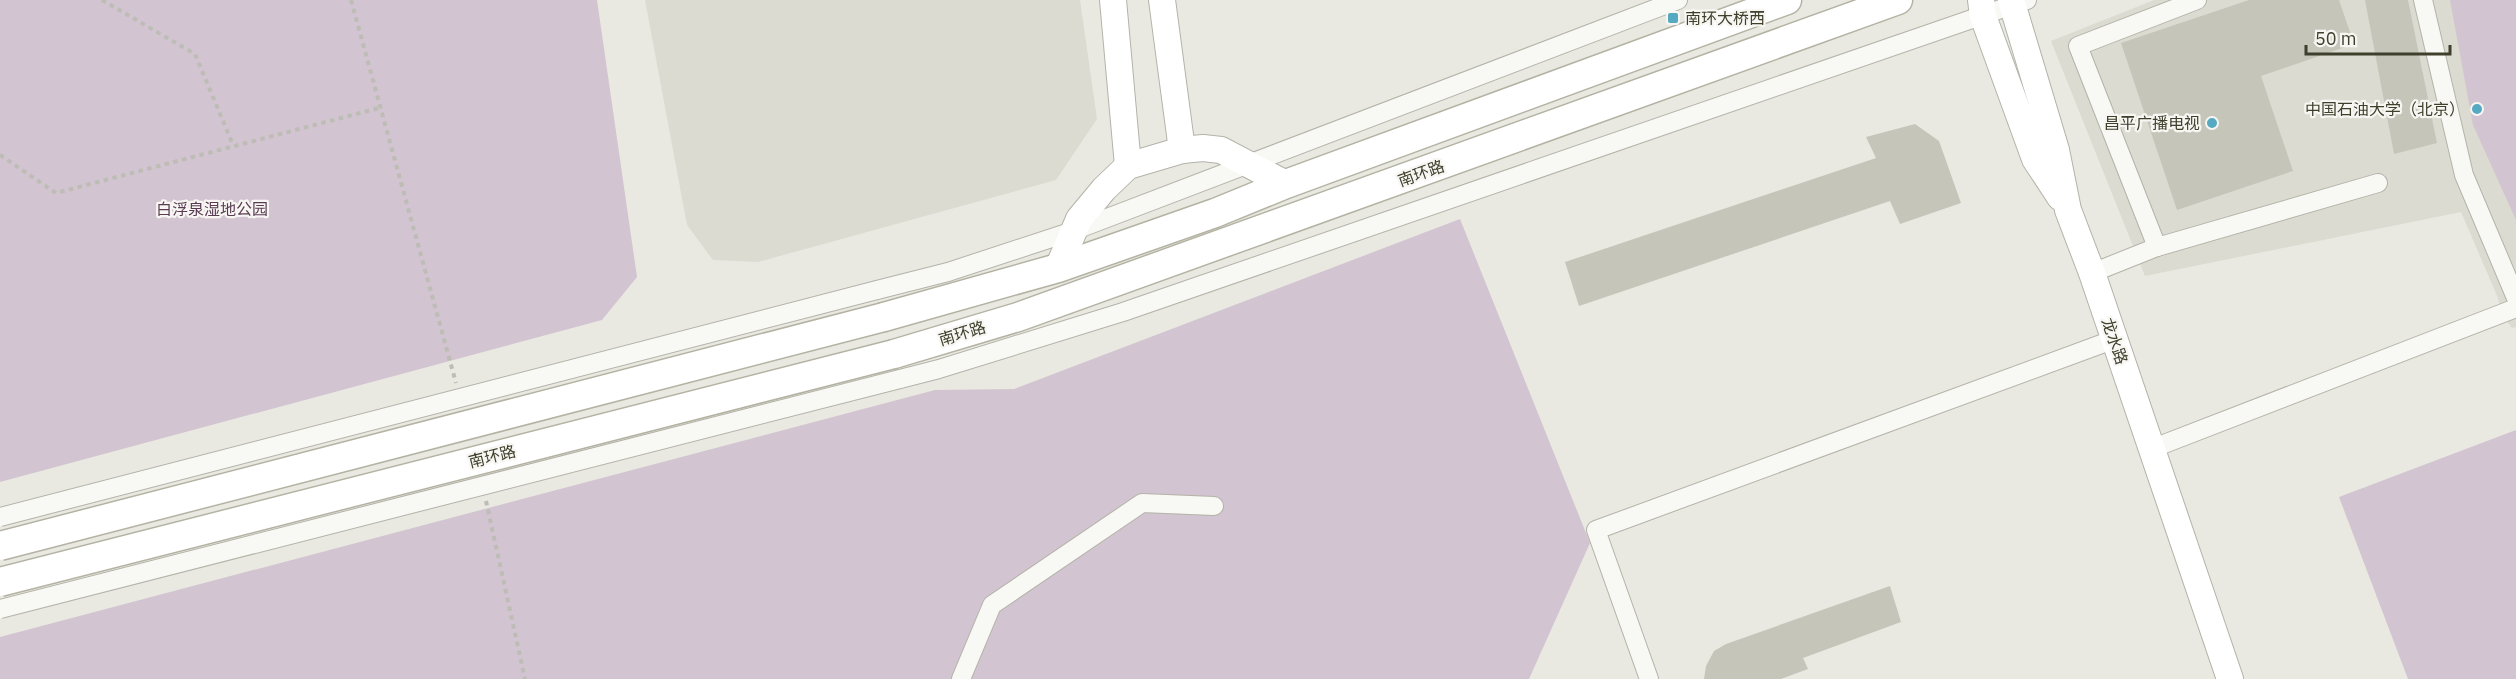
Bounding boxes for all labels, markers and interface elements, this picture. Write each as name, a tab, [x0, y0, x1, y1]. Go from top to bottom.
place label: 南环大桥西	[1685, 8, 1765, 28]
marker: 南环大桥西	[1666, 11, 1680, 25]
scale bar	[2306, 18, 2450, 56]
text: 50 m	[2315, 27, 2357, 50]
place label: 中国石油大学（北京）	[2305, 99, 2465, 119]
marker: 中国石油大学（北京）	[2470, 102, 2484, 116]
place label: 昌平广播电视	[2104, 113, 2200, 133]
marker: 昌平广播电视	[2205, 116, 2219, 130]
street label: 南环路	[1395, 155, 1447, 191]
park label: 白浮泉湿地公园	[156, 199, 268, 219]
street label: 龙水路	[2098, 315, 2132, 367]
street label: 南环路	[936, 316, 988, 350]
street label: 南环路	[466, 440, 518, 472]

